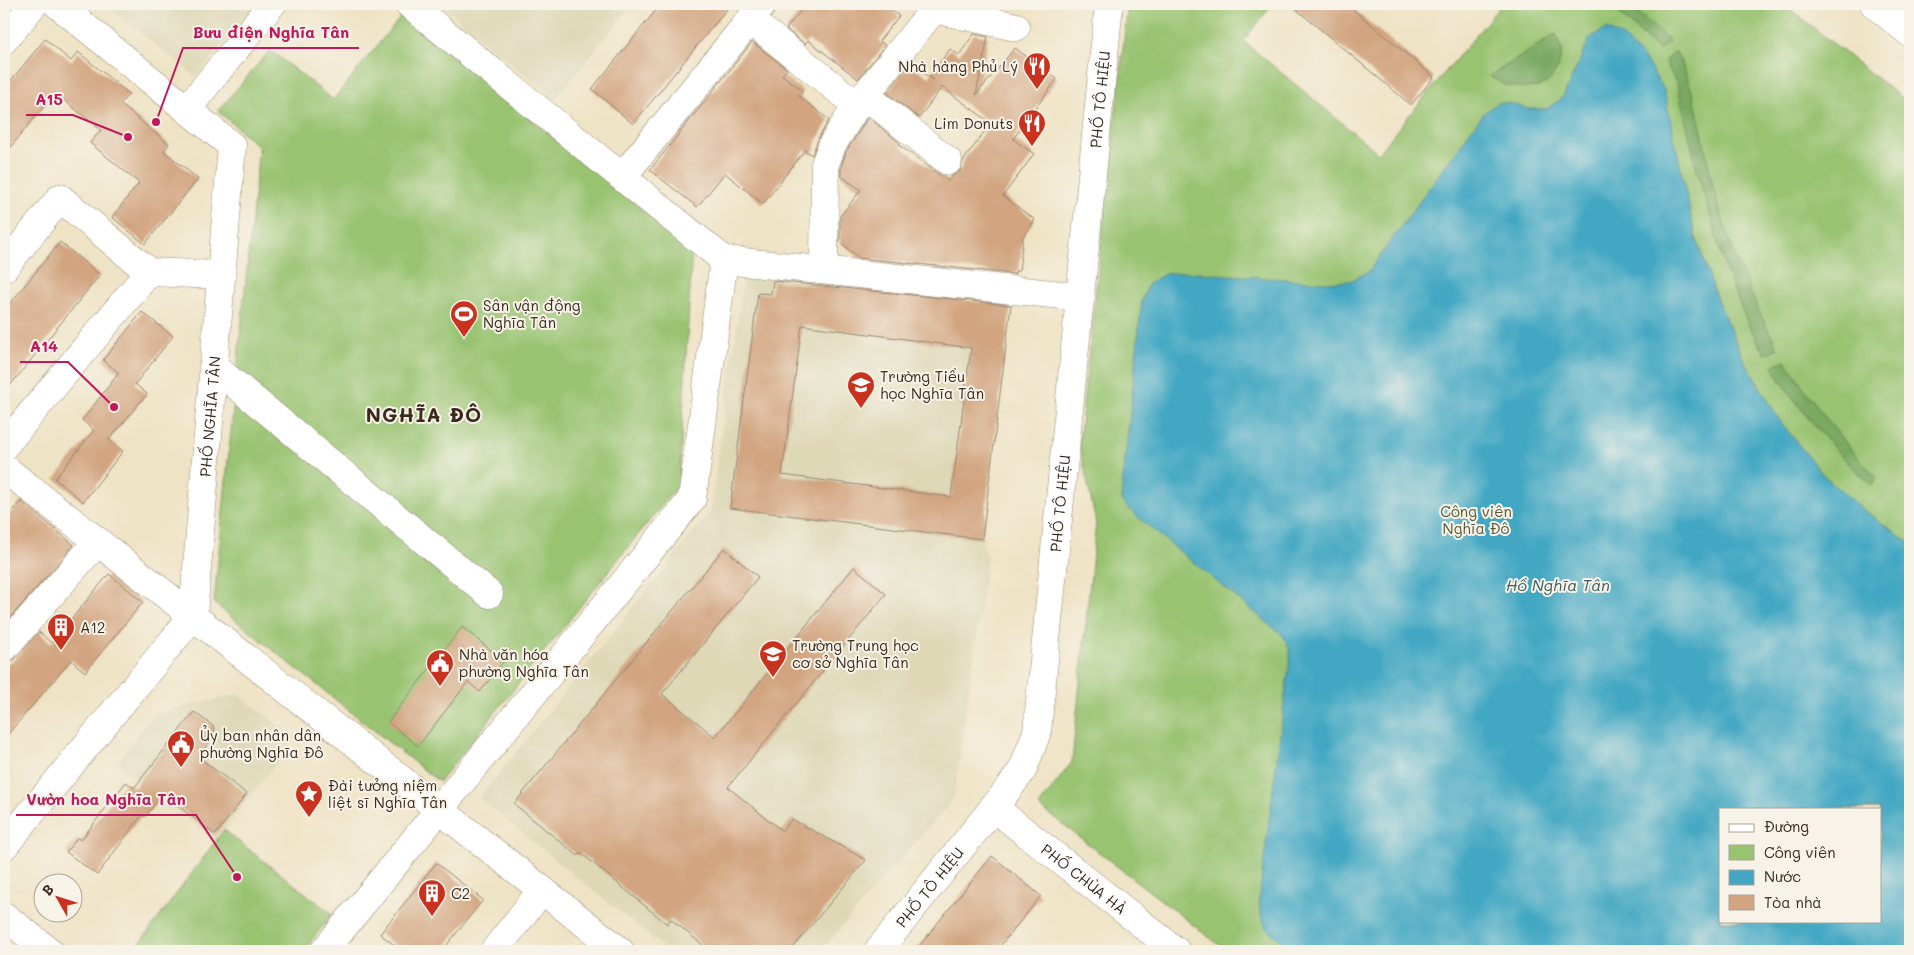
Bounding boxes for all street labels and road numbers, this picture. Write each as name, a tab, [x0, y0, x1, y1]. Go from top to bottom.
street label: PHỐ TÔ HIỆU	[1085, 50, 1114, 149]
street label: PHỐ NGHĨA TÂN	[195, 355, 225, 478]
street label: PHỐ TÔ HIỆU	[1045, 454, 1074, 553]
street label: PHỐ CHÙA HÀ	[1037, 839, 1131, 919]
street label: PHỐ TÔ HIỆU	[891, 843, 968, 931]

